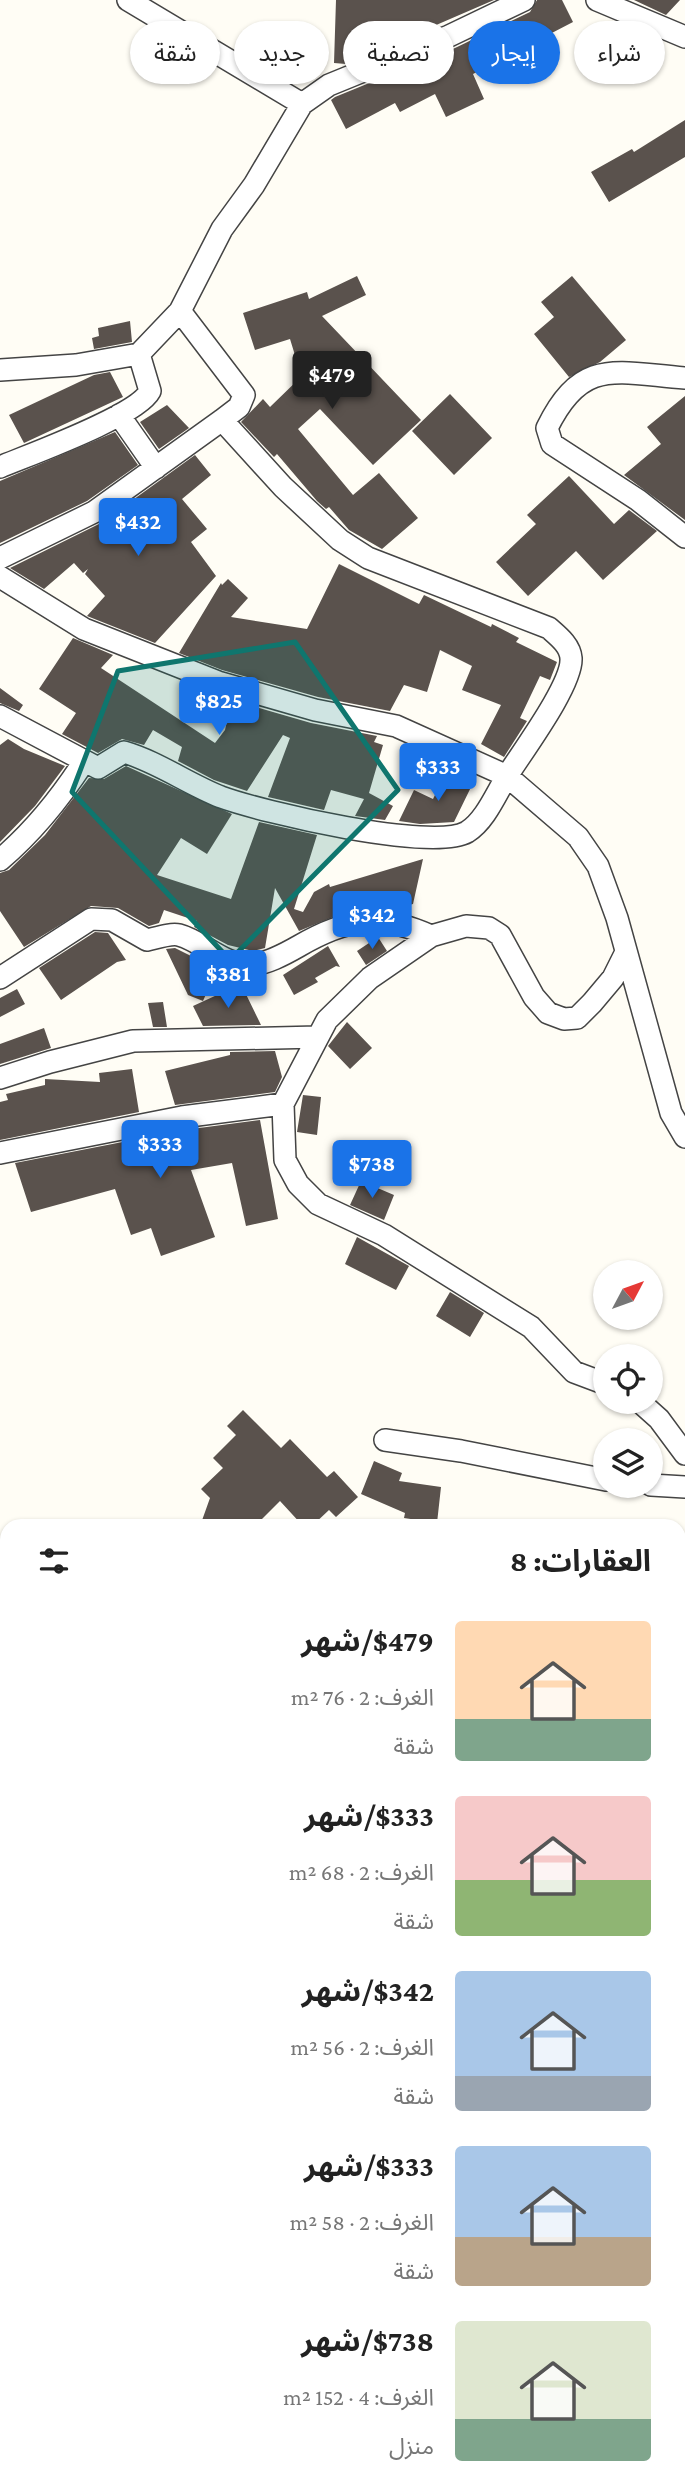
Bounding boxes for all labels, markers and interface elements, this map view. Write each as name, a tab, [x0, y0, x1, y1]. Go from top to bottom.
chip: شقة	[130, 21, 220, 84]
chip: جديد	[234, 21, 329, 84]
chip: تصفية	[343, 21, 454, 84]
chip: إيجار	[468, 21, 560, 84]
chip: شراء	[574, 21, 665, 84]
pin: $479	[291, 352, 373, 411]
text: $479	[308, 361, 356, 387]
pin: $432	[97, 498, 179, 558]
text: $432	[115, 508, 161, 534]
pin: $825	[178, 678, 260, 737]
text: $825	[195, 687, 243, 713]
pin: $333	[397, 744, 479, 803]
text: $333	[416, 753, 460, 779]
pin: $342	[331, 892, 413, 951]
text: $342	[349, 901, 395, 927]
pin: $381	[187, 950, 269, 1010]
text: $381	[206, 960, 250, 986]
pin: $333	[119, 1120, 201, 1180]
text: $333	[138, 1130, 182, 1156]
pin: $738	[331, 1140, 413, 1200]
text: $738	[348, 1150, 396, 1176]
north arrow	[593, 1260, 663, 1330]
map controls	[593, 1260, 663, 1498]
button: locate	[593, 1344, 663, 1414]
button: layers	[593, 1428, 663, 1498]
icon: filters	[35, 1542, 73, 1580]
text: العقارات: 8	[510, 1544, 651, 1577]
text: $479/شهر	[301, 1624, 434, 1657]
icon: home	[511, 1649, 595, 1733]
text: الغرف: 2 · 76 m²	[291, 1684, 434, 1710]
text: شقة	[393, 1733, 434, 1759]
text: $333/شهر	[304, 1799, 434, 1832]
icon: home	[511, 1824, 595, 1908]
text: الغرف: 2 · 68 m²	[289, 1859, 434, 1885]
text: شقة	[393, 1908, 434, 1934]
text: $342/شهر	[302, 1974, 434, 2007]
icon: home	[511, 1999, 595, 2083]
text: الغرف: 2 · 56 m²	[291, 2034, 434, 2060]
text: شقة	[393, 2083, 434, 2109]
text: $333/شهر	[304, 2149, 434, 2182]
icon: home	[511, 2174, 595, 2258]
text: الغرف: 2 · 58 m²	[290, 2209, 434, 2235]
text: شقة	[393, 2258, 434, 2284]
text: $738/شهر	[301, 2324, 434, 2357]
icon: home	[511, 2349, 595, 2433]
text: الغرف: 4 · 152 m²	[283, 2384, 434, 2410]
text: منزل	[389, 2433, 434, 2459]

